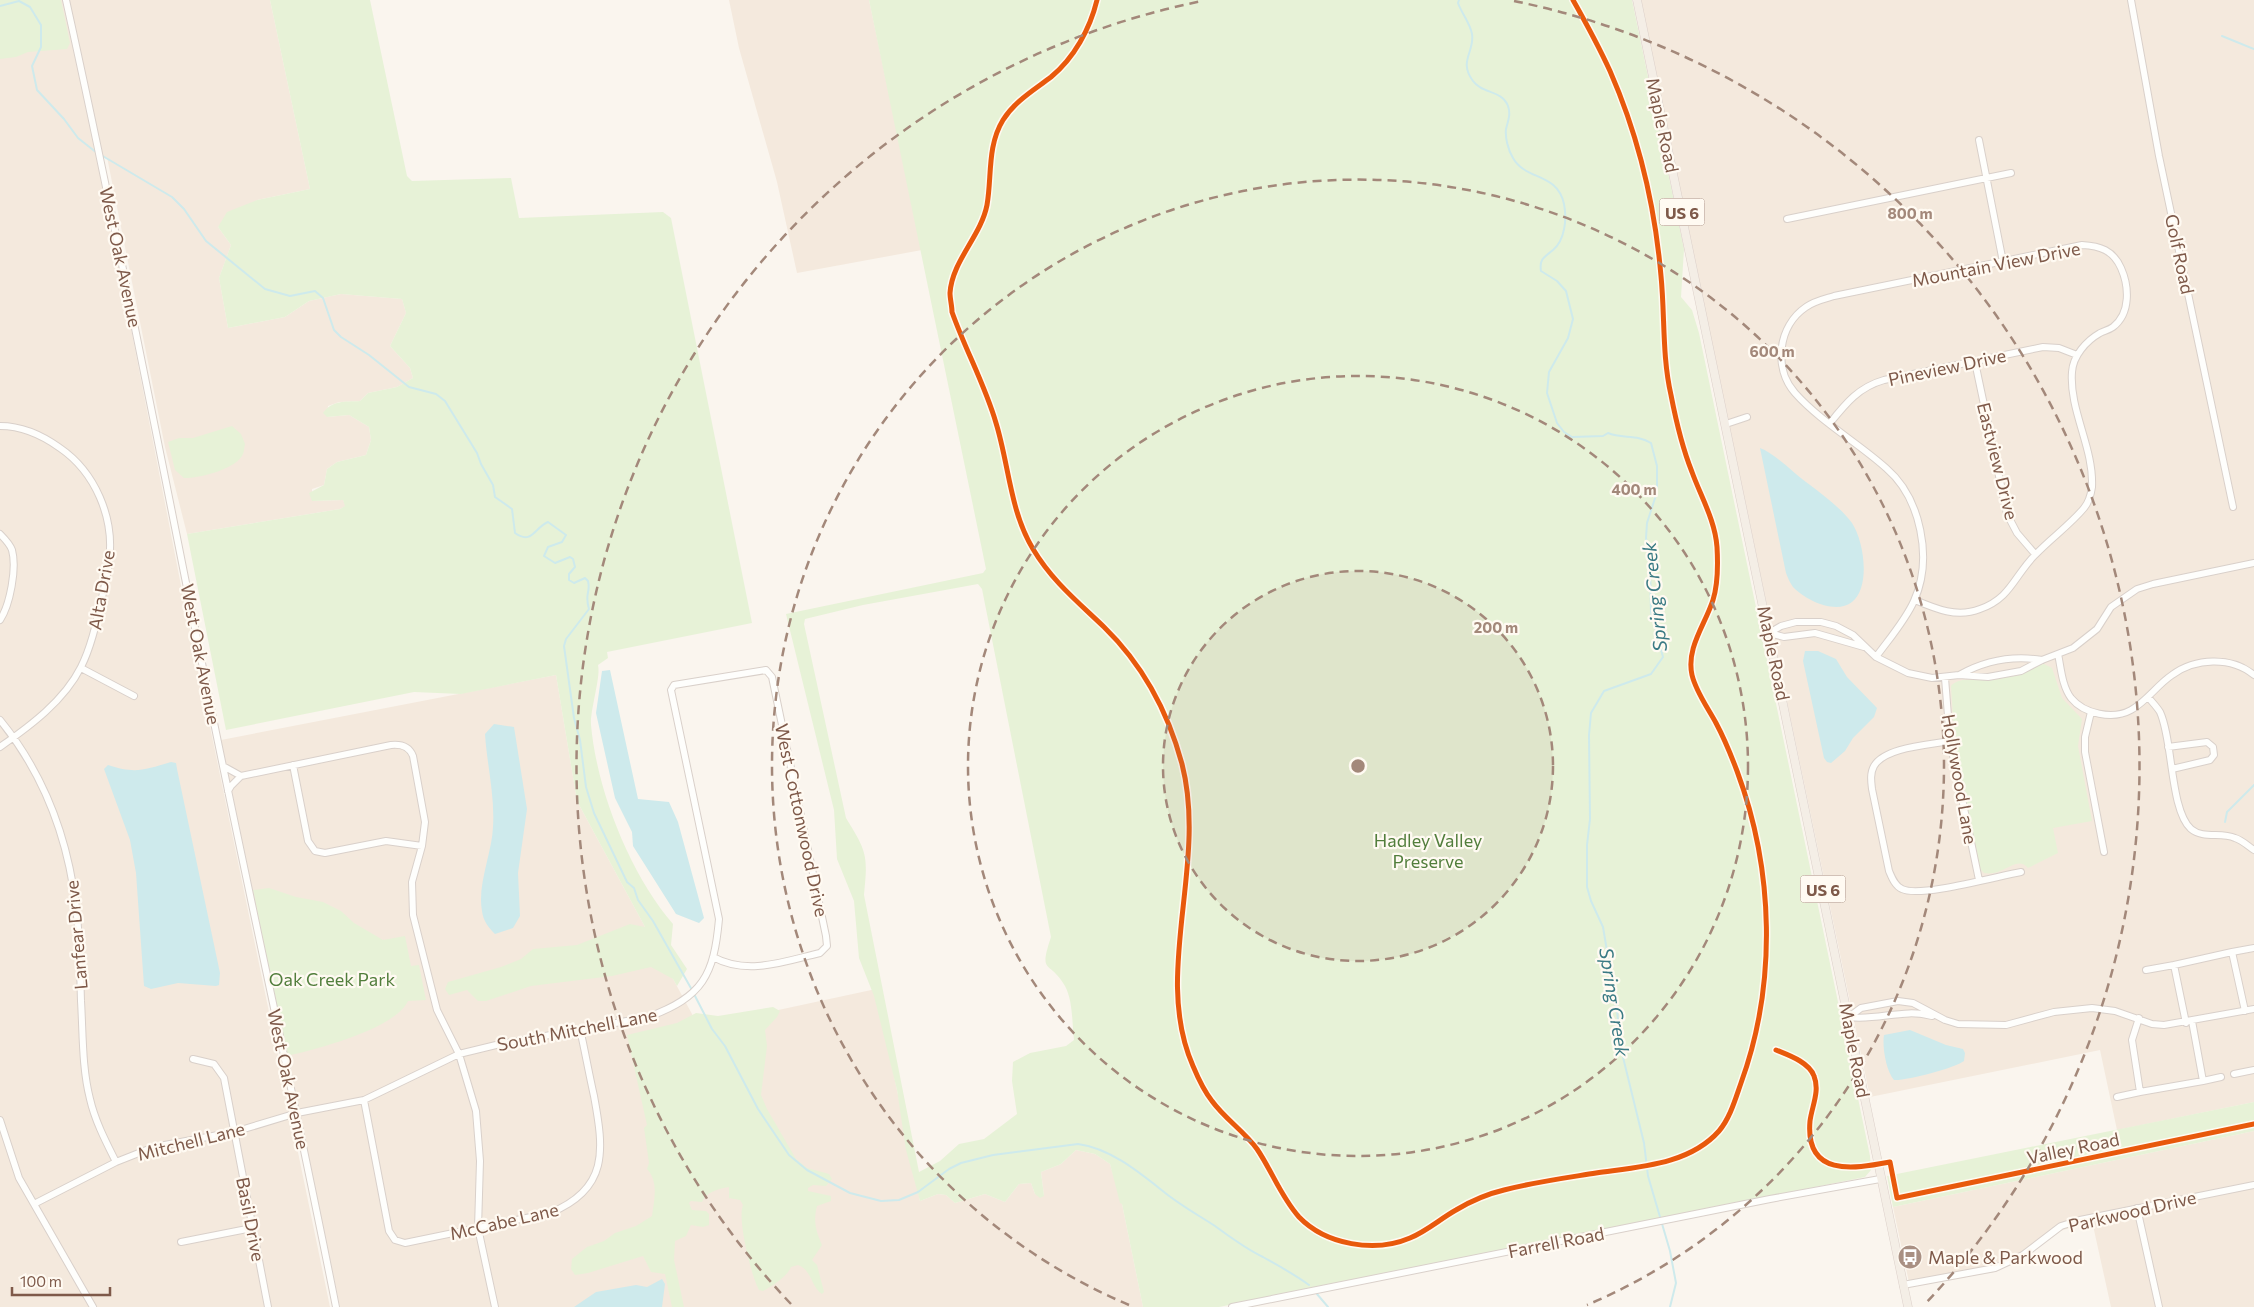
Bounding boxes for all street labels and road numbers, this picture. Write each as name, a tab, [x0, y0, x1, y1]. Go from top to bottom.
street label: Maple Road	[1642, 75, 1684, 175]
street label: West Oak Avenue	[95, 185, 147, 329]
road number: US 6	[1660, 198, 1704, 226]
street label: Golf Road	[2161, 212, 2199, 296]
street label: Mountain View Drive	[1910, 237, 2082, 291]
street label: Pineview Drive	[1886, 344, 2008, 390]
street label: Eastview Drive	[1973, 400, 2023, 522]
street label: Alta Drive	[83, 548, 119, 632]
street label: West Oak Avenue	[177, 582, 225, 726]
street label: Maple Road	[1753, 603, 1795, 703]
street label: Hollywood Lane	[1938, 712, 1982, 846]
street label: West Cottonwood Drive	[771, 721, 833, 919]
road number: US 6	[1800, 876, 1846, 902]
street label: Lanfear Drive	[60, 879, 92, 991]
street label: Maple Road	[1835, 1000, 1875, 1100]
street label: South Mitchell Lane	[495, 1003, 659, 1055]
street label: West Oak Avenue	[263, 1007, 315, 1151]
street label: Mitchell Lane	[135, 1117, 247, 1165]
street label: Valley Road	[2025, 1127, 2121, 1169]
street label: Basil Drive	[232, 1175, 270, 1263]
street label: Parkwood Drive	[2066, 1186, 2198, 1236]
street label: McCabe Lane	[447, 1198, 561, 1244]
street label: Farrell Road	[1506, 1222, 1606, 1262]

